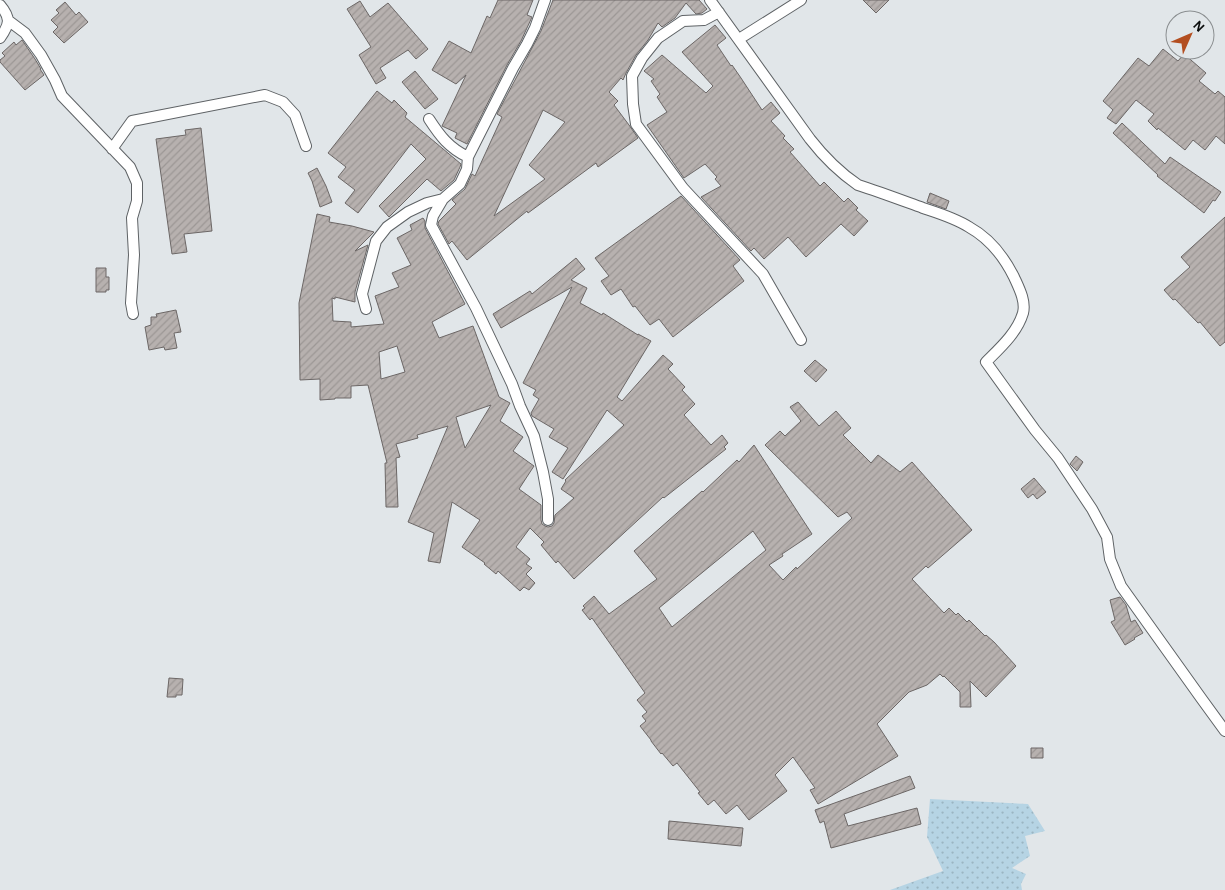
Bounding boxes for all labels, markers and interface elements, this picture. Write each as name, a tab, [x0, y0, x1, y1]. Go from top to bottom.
north arrow	[1165, 10, 1215, 60]
text: N	[1190, 18, 1207, 35]

